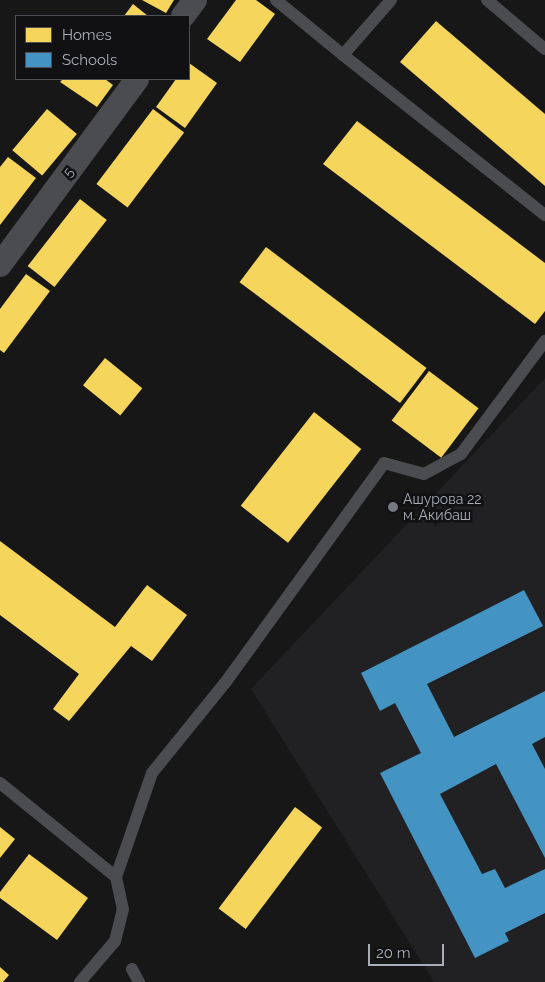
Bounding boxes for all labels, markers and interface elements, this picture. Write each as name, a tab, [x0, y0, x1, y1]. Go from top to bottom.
legend	[15, 15, 190, 80]
text: Homes	[62, 26, 112, 44]
text: Schools	[62, 51, 117, 69]
street label: 5	[59, 164, 77, 180]
place label: Ашурова 22 м. Акибаш	[403, 491, 481, 524]
marker: Ашурова 22 м. Акибаш	[387, 501, 399, 513]
scale bar	[370, 934, 446, 966]
text: 20 m	[376, 944, 411, 962]

